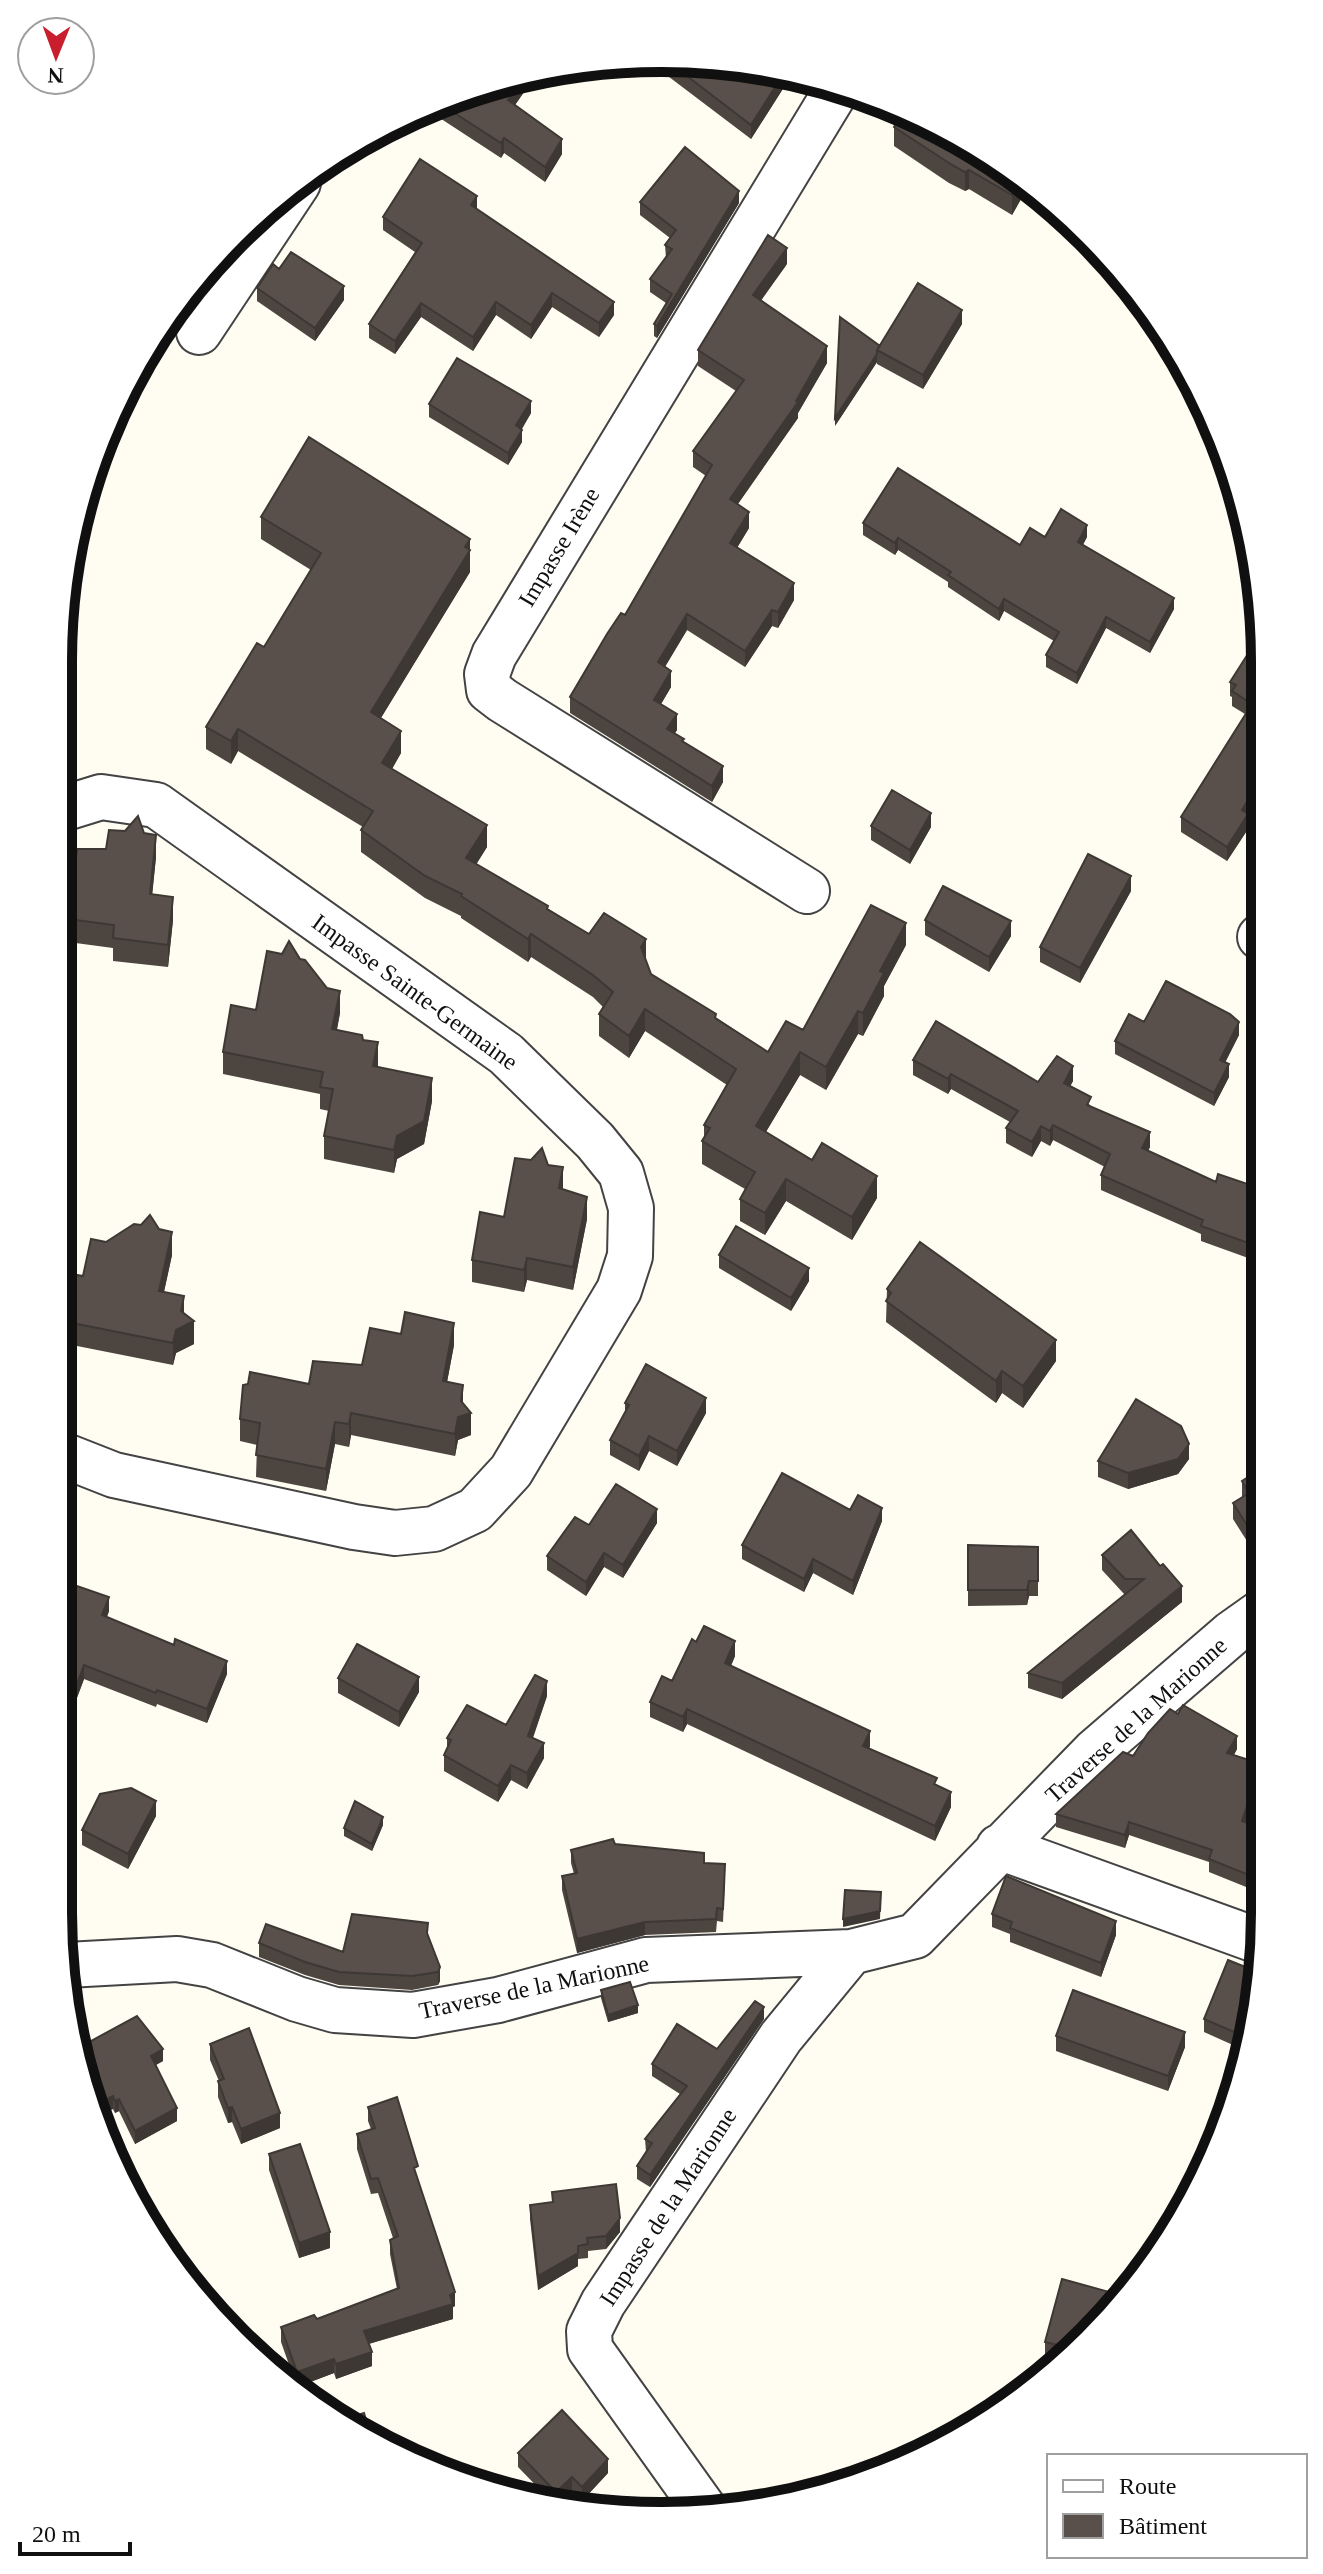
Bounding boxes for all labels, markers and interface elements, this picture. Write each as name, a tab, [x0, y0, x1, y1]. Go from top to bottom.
north arrow	[16, 16, 96, 96]
text: N	[47, 63, 64, 88]
street label: Impasse Irène	[513, 483, 605, 611]
street label: Impasse Sainte-Germaine	[307, 909, 523, 1075]
street label: Traverse de la Marionne	[1040, 1632, 1232, 1808]
street label: Traverse de la Marionne	[417, 1950, 651, 2024]
street label: Impasse de la Marionne	[594, 2104, 742, 2310]
legend	[1047, 2454, 1307, 2558]
text: Route	[1119, 2473, 1176, 2499]
scale bar	[20, 2506, 130, 2556]
text: Bâtiment	[1119, 2513, 1207, 2539]
text: 20 m	[32, 2521, 81, 2547]

